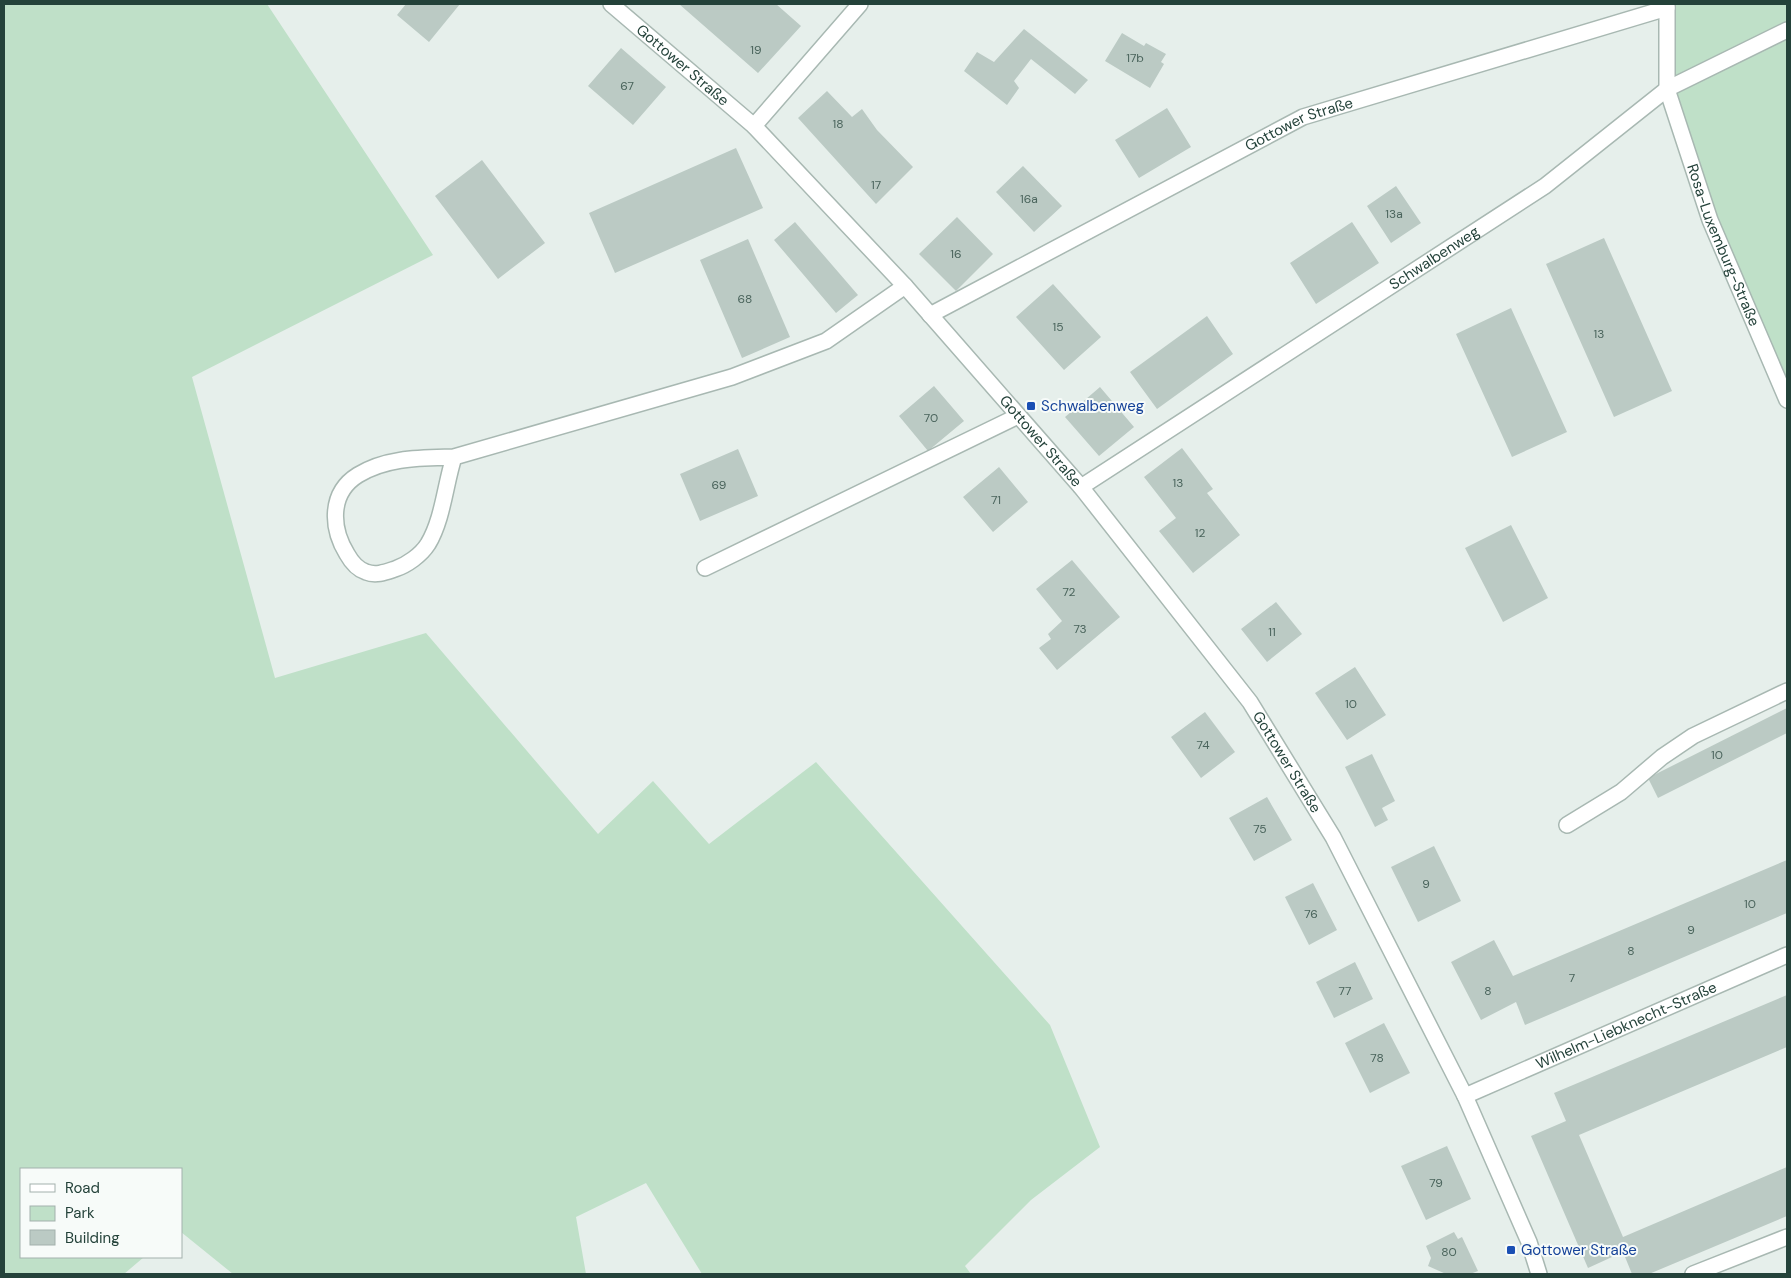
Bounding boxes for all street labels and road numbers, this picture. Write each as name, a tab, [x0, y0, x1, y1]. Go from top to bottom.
street label: Gottower Straße	[632, 20, 733, 110]
street label: Gottower Straße	[1242, 93, 1355, 156]
street label: Rosa-Luxemburg-Straße	[1682, 161, 1764, 329]
street label: Schwalbenweg	[1385, 221, 1483, 294]
street label: Gottower Straße	[995, 391, 1086, 491]
street label: Gottower Straße	[1248, 707, 1326, 817]
street label: Wilhelm-Liebknecht-Straße	[1533, 977, 1720, 1074]

